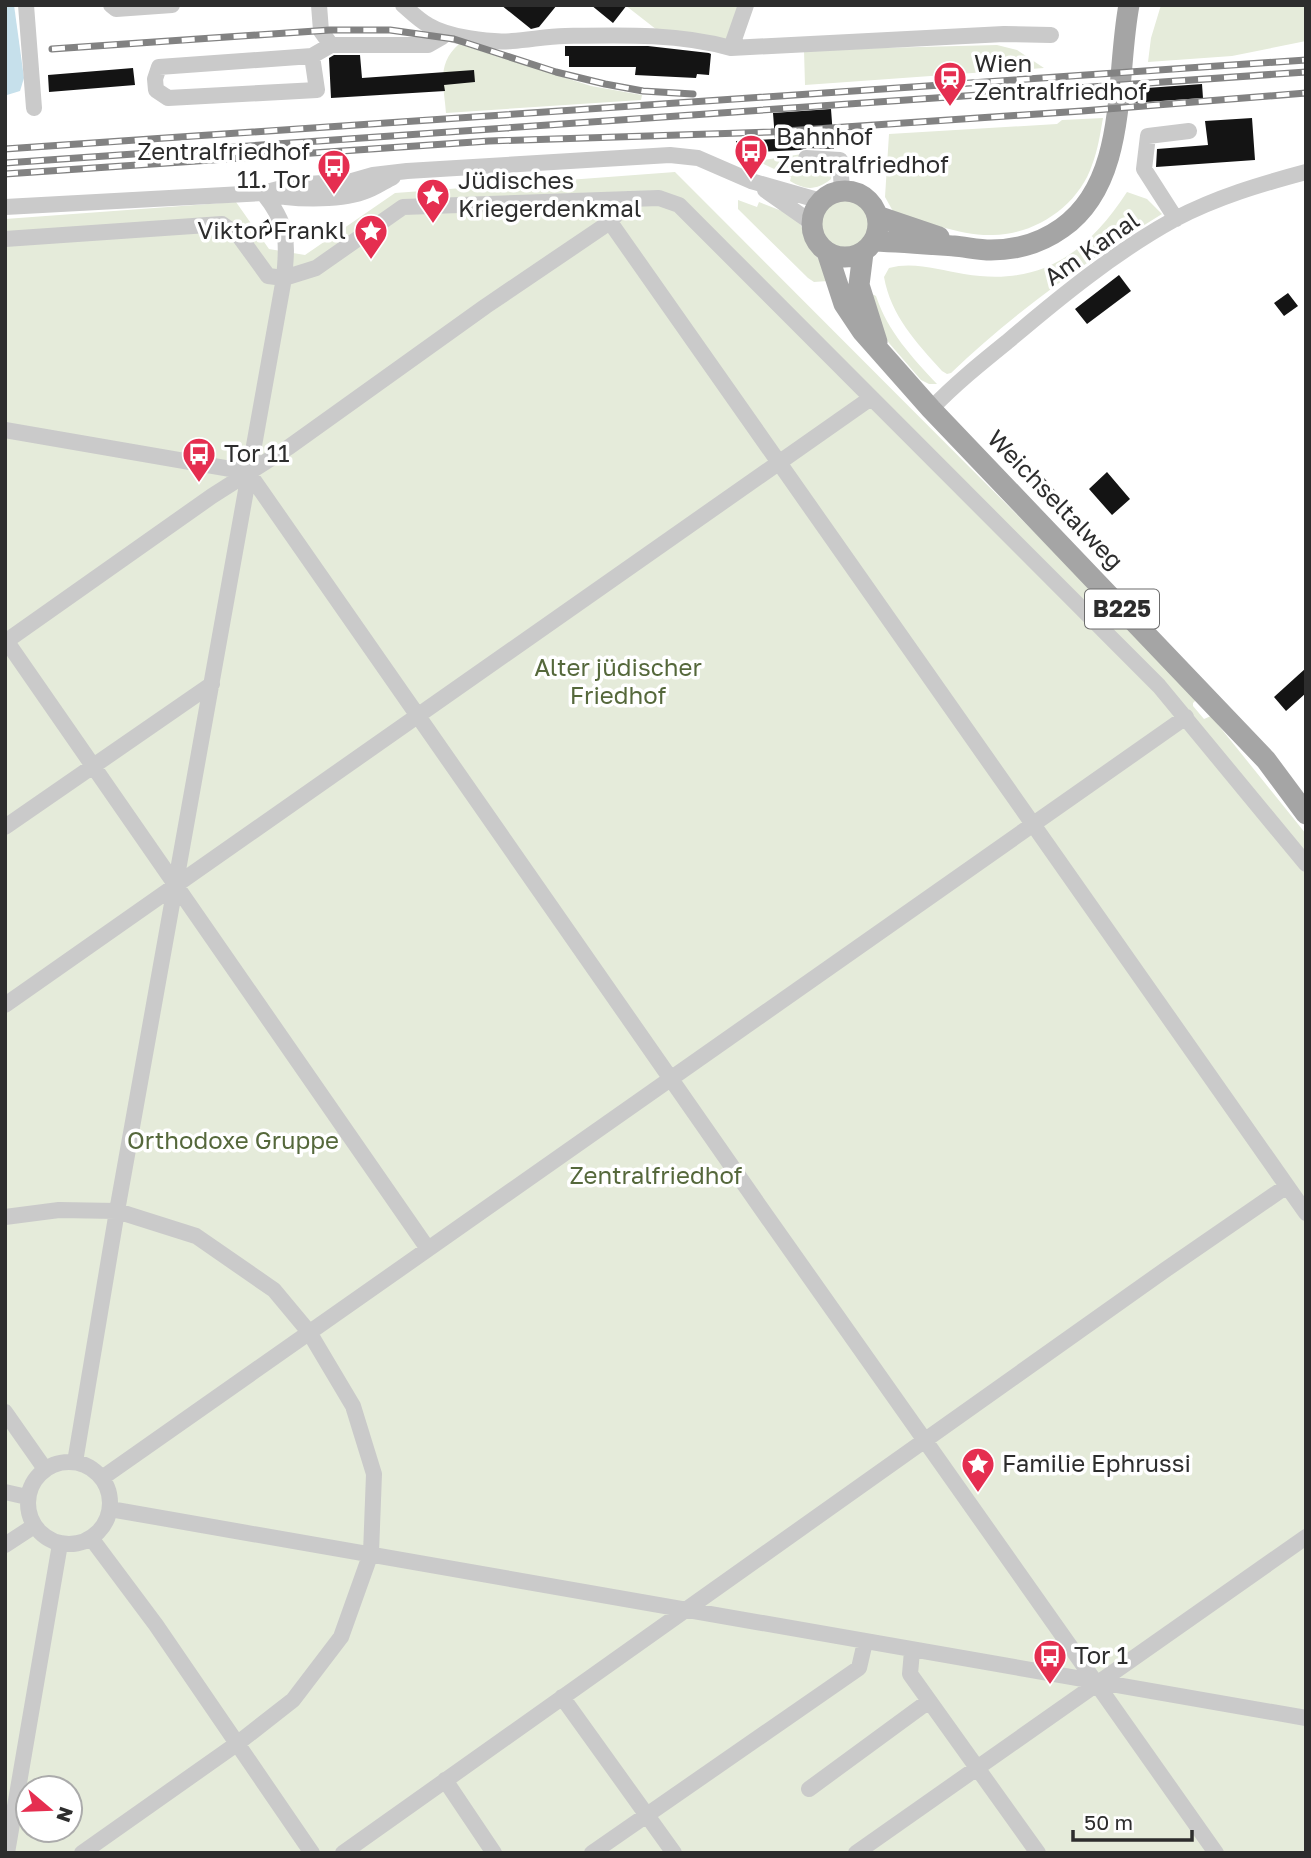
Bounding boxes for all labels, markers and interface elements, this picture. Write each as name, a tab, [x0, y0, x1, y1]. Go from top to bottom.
place label: Wien Zentralfriedhof	[974, 48, 1147, 105]
station icon: Wien Zentralfriedhof	[931, 59, 969, 108]
place label: Bahnhof Zentralfriedhof	[776, 121, 949, 178]
bus stop icon: Bahnhof Zentralfriedhof	[732, 132, 770, 181]
place label: Zentralfriedhof 11. Tor	[137, 136, 310, 193]
bus stop icon: Zentralfriedhof 11. Tor	[315, 147, 353, 196]
place label: Jüdisches Kriegerdenkmal	[458, 165, 642, 222]
place icon: Jüdisches Kriegerdenkmal	[414, 176, 452, 225]
street label: Am Kanal	[1038, 205, 1144, 291]
place icon: Viktor Frankl	[352, 212, 390, 261]
place label: Viktor Frankl	[197, 215, 346, 244]
street label: Weichseltalweg	[982, 423, 1130, 575]
bus stop icon: Tor 11	[180, 435, 218, 484]
place label: Tor 11	[224, 438, 290, 467]
road number: B225	[1085, 590, 1159, 628]
park label: Alter jüdischer Friedhof	[534, 652, 702, 709]
park label: Orthodoxe Gruppe	[127, 1125, 339, 1154]
park label: Zentralfriedhof	[570, 1160, 743, 1189]
place icon: Familie Ephrussi	[959, 1445, 997, 1494]
place label: Familie Ephrussi	[1002, 1448, 1191, 1477]
bus stop icon: Tor 1	[1031, 1637, 1069, 1686]
place label: Tor 1	[1074, 1640, 1128, 1669]
north arrow	[14, 1774, 84, 1844]
scale bar	[1073, 1798, 1192, 1842]
text: N	[52, 1804, 79, 1825]
text: 50 m	[1084, 1809, 1133, 1835]

